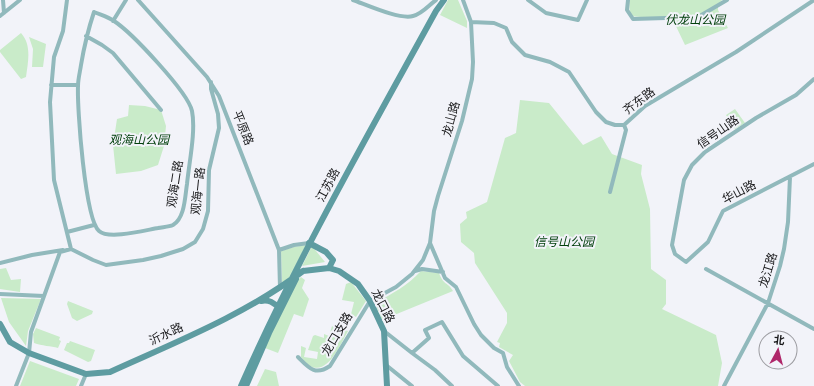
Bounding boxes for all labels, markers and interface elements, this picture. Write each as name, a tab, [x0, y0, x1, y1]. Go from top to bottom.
park label: 伏龙山公园	[665, 13, 727, 27]
street label: 齐东路	[620, 85, 658, 117]
street label: 龙山路	[440, 100, 462, 138]
street label: 平原路	[230, 109, 256, 147]
street label: 信号山路	[694, 112, 742, 152]
park label: 观海山公园	[109, 133, 171, 147]
street label: 观海二路	[164, 159, 186, 209]
street label: 观海一路	[189, 166, 207, 216]
street label: 江苏路	[313, 166, 343, 204]
street label: 华山路	[720, 177, 758, 207]
park label: 信号山公园	[534, 235, 596, 249]
street label: 龙江路	[756, 251, 780, 289]
street label: 龙口路	[369, 287, 397, 325]
street label: 龙口支路	[319, 310, 355, 358]
street label: 沂水路	[147, 320, 185, 348]
north arrow	[758, 330, 798, 370]
text: 北	[773, 333, 785, 347]

